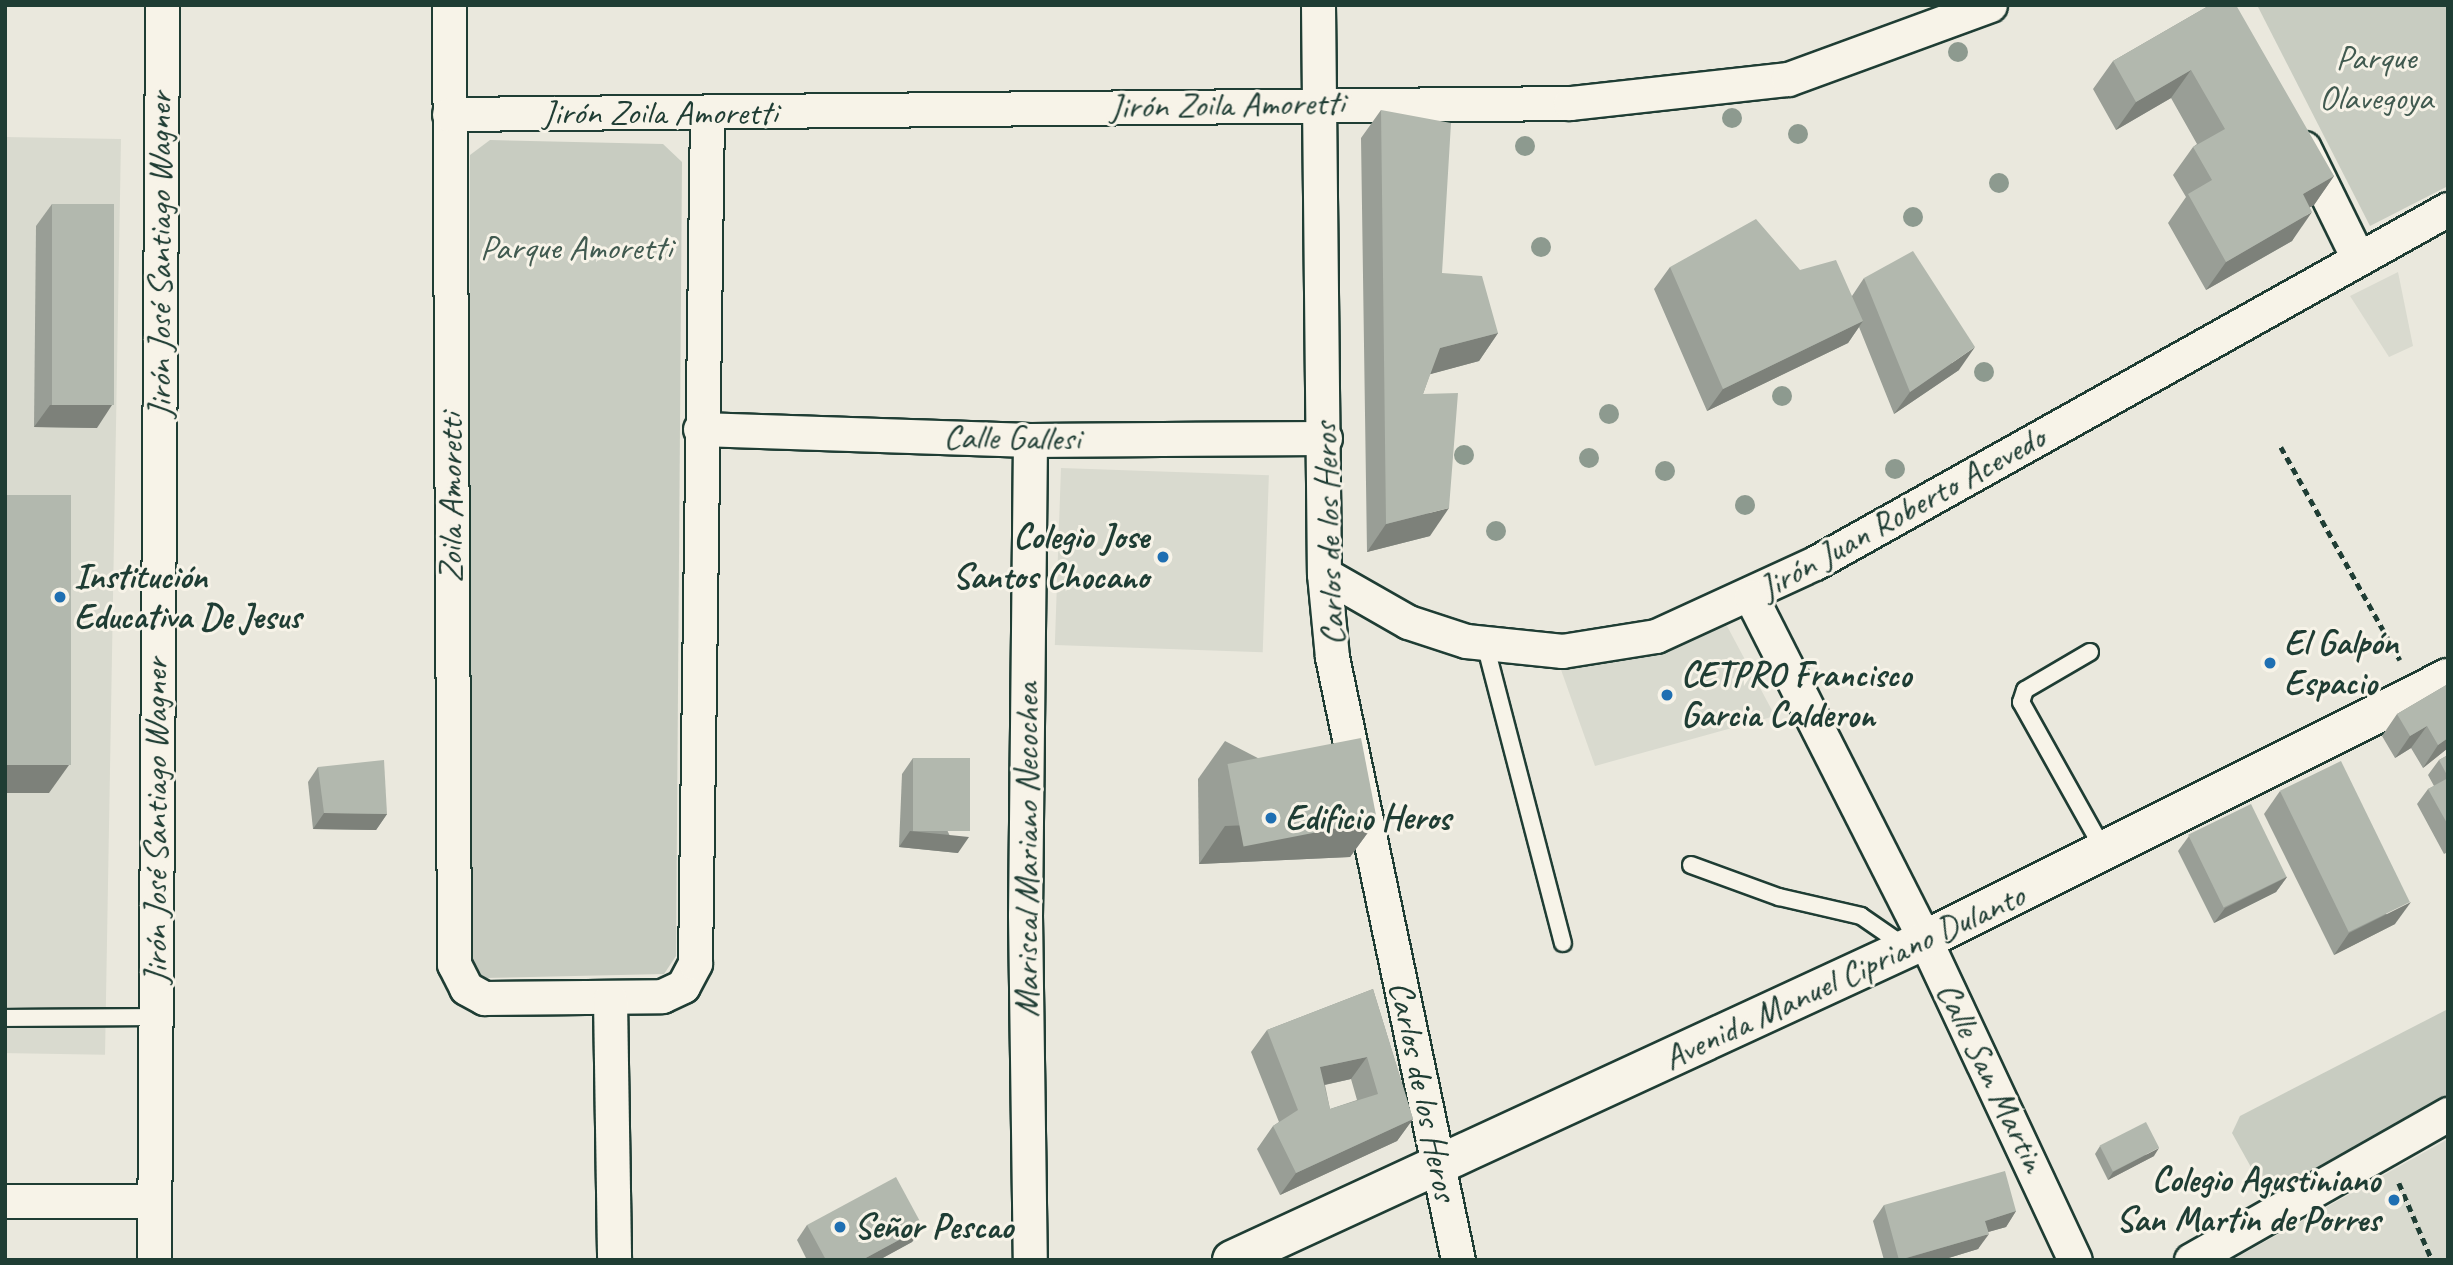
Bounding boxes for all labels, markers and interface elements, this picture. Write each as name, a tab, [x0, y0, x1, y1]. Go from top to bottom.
park label: Parque Olavegoya	[2319, 37, 2433, 119]
street label: Jirón Zoila Amoretti	[1109, 82, 1345, 128]
street label: Jirón José Santiago Wagner	[139, 91, 181, 419]
street label: Jirón Zoila Amoretti	[542, 92, 778, 134]
park label: Parque Amoretti	[480, 227, 672, 269]
street label: Zoila Amoretti	[430, 414, 472, 582]
street label: Calle Gallesi	[943, 416, 1081, 460]
street label: Jirón Juan Roberto Acevedo	[1752, 417, 2052, 609]
street label: Carlos de los Heros	[1304, 422, 1354, 646]
place label: Colegio Jose Santos Chocano	[954, 516, 1149, 598]
marker: Colegio Jose Santos Chocano	[1155, 549, 1171, 565]
place label: Institución Educativa De Jesus	[74, 556, 301, 638]
marker: Institución Educativa De Jesus	[52, 589, 68, 605]
place label: El Galpón Espacio	[2284, 622, 2398, 704]
place label: CETPRO Francisco Garcia Calderon	[1681, 654, 1911, 736]
marker: El Galpón Espacio	[2262, 655, 2278, 671]
street label: Jirón José Santiago Wagner	[135, 657, 177, 985]
street label: Mariscal Mariano Necochea	[1006, 682, 1048, 1018]
marker: CETPRO Francisco Garcia Calderon	[1659, 687, 1675, 703]
place label: Edificio Heros	[1285, 797, 1451, 839]
marker: Edificio Heros	[1263, 810, 1279, 826]
street label: Avenida Manuel Cipriano Dulanto	[1657, 875, 2031, 1079]
street label: Calle San Martin	[1927, 975, 2055, 1179]
street label: Carlos de los Heros	[1379, 977, 1467, 1205]
place label: Colegio Agustiniano San Martin de Porres	[2115, 1159, 2380, 1241]
marker: Colegio Agustiniano San Martin de Porres	[2386, 1192, 2402, 1208]
place label: Señor Pescao	[854, 1206, 1011, 1248]
marker: Señor Pescao	[832, 1219, 848, 1235]

